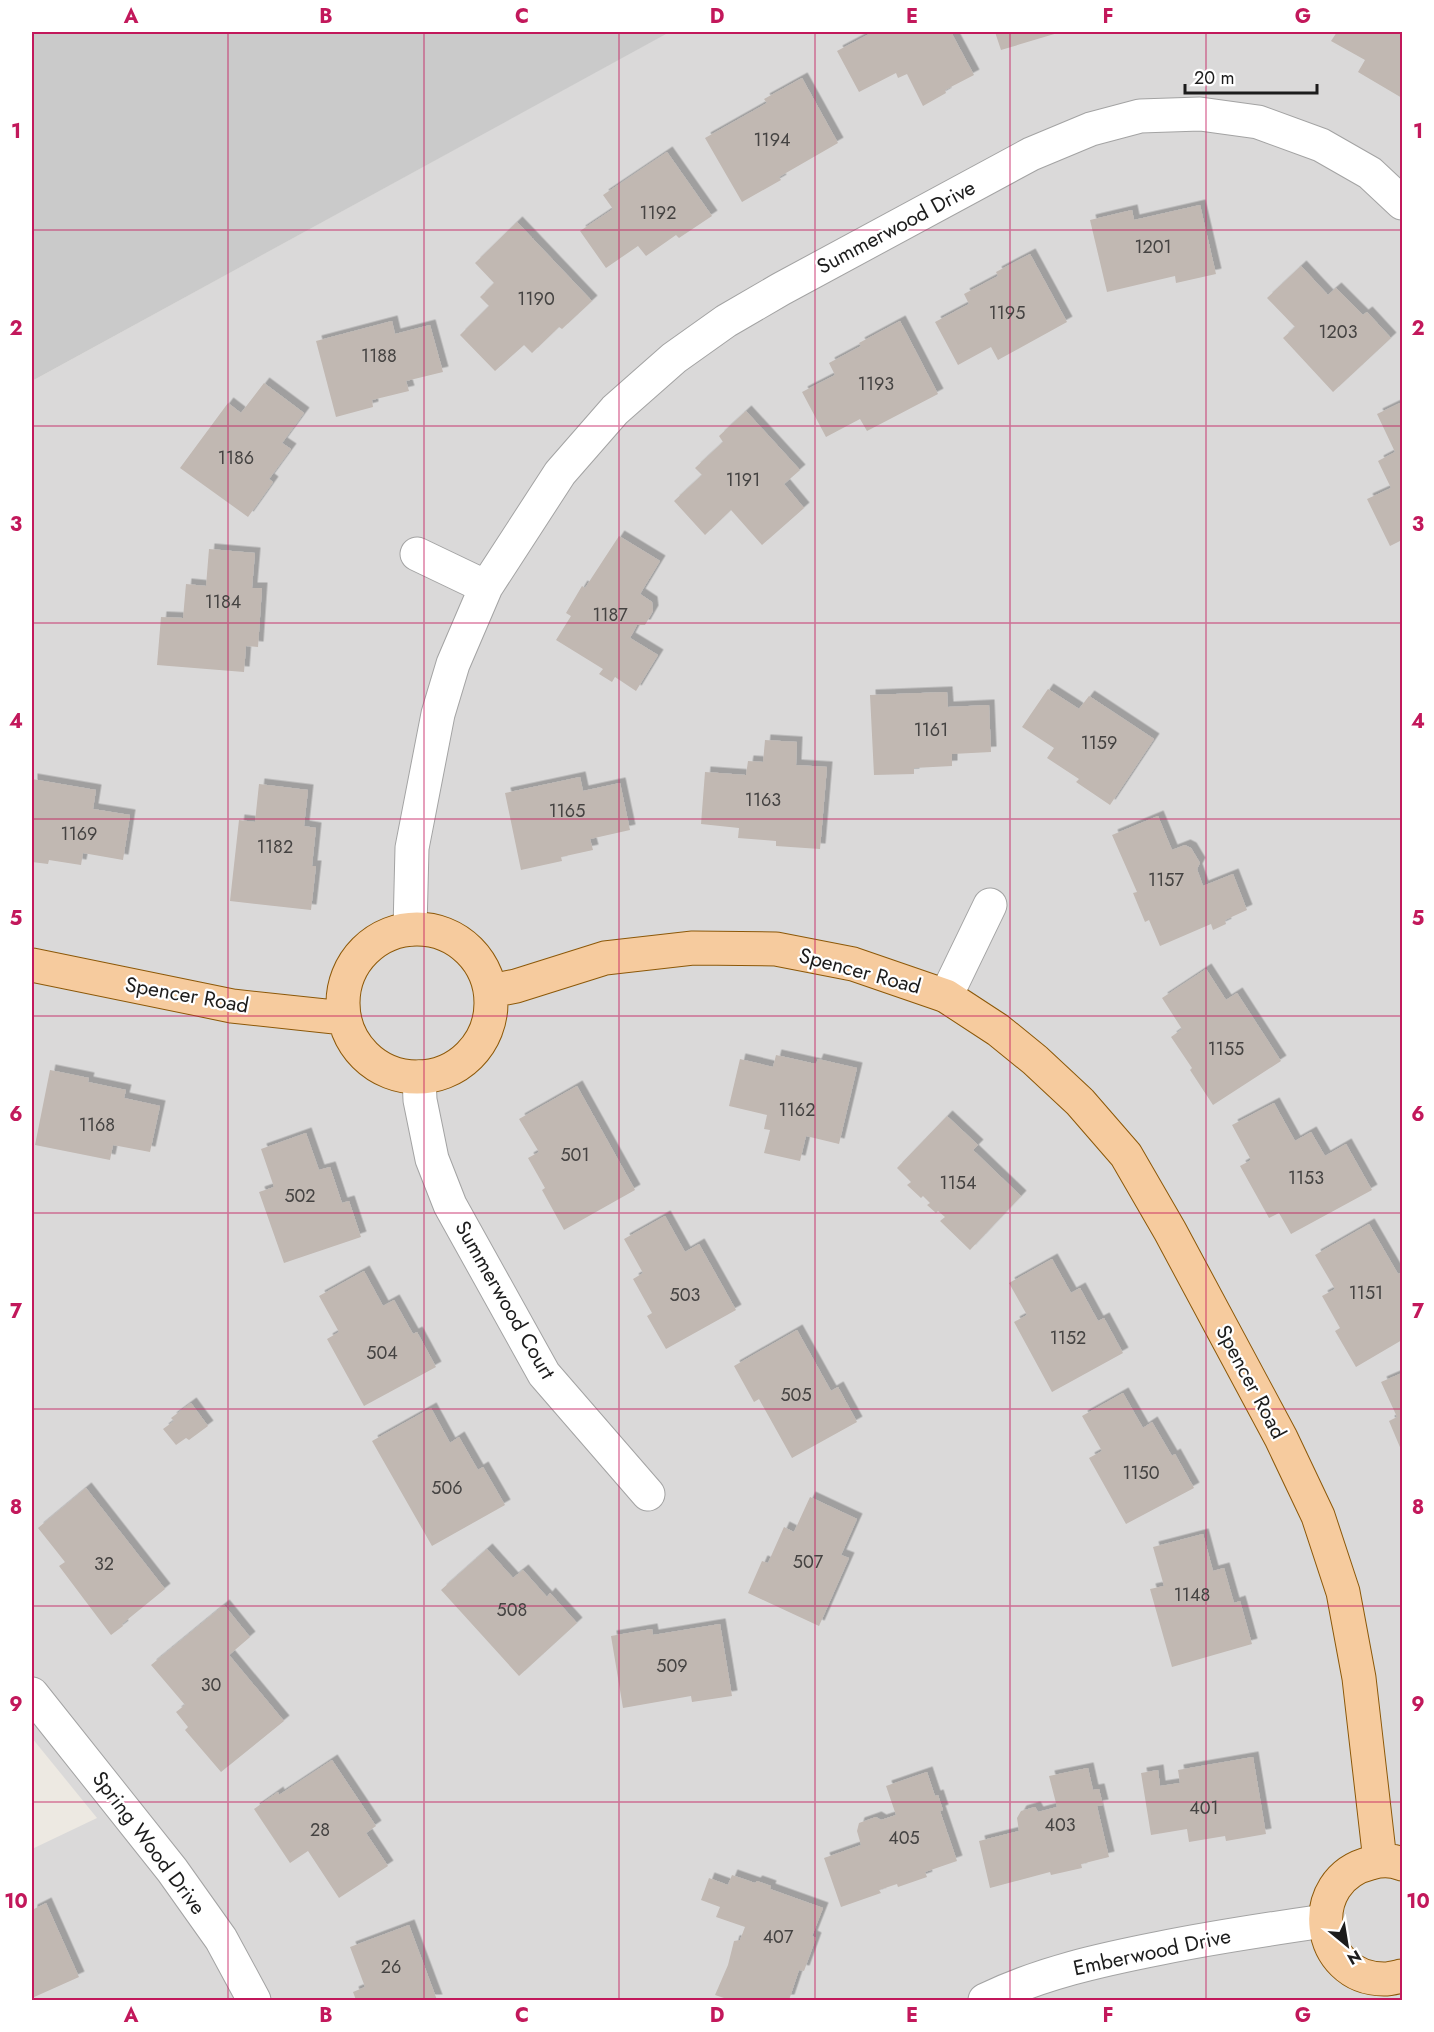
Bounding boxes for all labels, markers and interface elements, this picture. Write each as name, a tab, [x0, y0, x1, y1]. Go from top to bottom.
text: A	[123, 2, 139, 31]
text: B	[319, 2, 333, 31]
text: C	[515, 2, 529, 31]
text: D	[710, 2, 724, 31]
text: E	[906, 2, 918, 31]
text: F	[1102, 2, 1114, 31]
text: G	[1295, 2, 1311, 31]
scale bar	[1185, 57, 1317, 95]
text: 20 m	[1194, 65, 1234, 91]
text: 1	[11, 117, 21, 146]
text: 1	[1413, 117, 1423, 146]
house number: 1194	[753, 127, 791, 153]
street label: Summerwood Drive	[811, 172, 981, 282]
house number: 1192	[640, 200, 676, 226]
house number: 1201	[1134, 234, 1172, 260]
house number: 1190	[517, 286, 555, 312]
house number: 1195	[989, 300, 1025, 326]
text: 2	[9, 314, 23, 343]
text: 2	[1411, 314, 1425, 343]
house number: 1203	[1319, 319, 1358, 345]
house number: 1188	[361, 343, 397, 369]
house number: 1193	[858, 371, 894, 397]
house number: 1186	[218, 445, 254, 471]
house number: 1191	[726, 467, 760, 493]
text: 3	[10, 510, 22, 539]
text: 3	[1412, 510, 1424, 539]
house number: 1184	[205, 589, 241, 615]
house number: 1187	[592, 602, 628, 628]
text: 4	[9, 707, 23, 736]
text: 4	[1411, 707, 1425, 736]
house number: 1161	[914, 717, 948, 743]
house number: 1159	[1081, 730, 1117, 756]
house number: 1163	[745, 787, 781, 813]
house number: 1165	[549, 798, 585, 824]
house number: 1169	[61, 821, 97, 847]
house number: 1182	[257, 834, 293, 860]
house number: 1157	[1148, 867, 1184, 893]
text: 5	[10, 904, 23, 933]
text: 5	[1412, 904, 1425, 933]
street label: Spencer Road	[796, 940, 924, 1002]
street label: Spencer Road	[123, 969, 251, 1021]
house number: 1155	[1208, 1036, 1244, 1062]
house number: 1162	[779, 1097, 815, 1123]
text: 6	[9, 1100, 23, 1129]
text: 6	[1411, 1100, 1425, 1129]
house number: 1168	[79, 1112, 115, 1138]
house number: 501	[560, 1142, 590, 1168]
house number: 1153	[1288, 1165, 1324, 1191]
house number: 1154	[940, 1170, 976, 1196]
house number: 502	[284, 1183, 316, 1209]
street label: Summerwood Court	[447, 1215, 563, 1385]
house number: 1151	[1349, 1280, 1383, 1306]
house number: 503	[670, 1282, 701, 1308]
text: 7	[10, 1297, 23, 1326]
text: 7	[1412, 1297, 1425, 1326]
street label: Spencer Road	[1208, 1320, 1294, 1444]
house number: 1152	[1050, 1325, 1086, 1351]
house number: 504	[366, 1340, 398, 1366]
house number: 505	[780, 1382, 812, 1408]
house number: 1150	[1122, 1460, 1160, 1486]
house number: 506	[431, 1475, 463, 1501]
text: 8	[10, 1493, 22, 1522]
text: 8	[1412, 1493, 1424, 1522]
house number: 507	[793, 1549, 824, 1575]
house number: 32	[94, 1551, 114, 1577]
house number: 1148	[1174, 1582, 1210, 1608]
house number: 508	[497, 1597, 527, 1623]
house number: 509	[656, 1653, 688, 1679]
house number: 30	[201, 1672, 222, 1698]
text: 9	[9, 1690, 23, 1719]
text: 9	[1411, 1690, 1425, 1719]
street label: Spring Wood Drive	[85, 1765, 213, 1921]
house number: 401	[1189, 1795, 1219, 1821]
house number: 403	[1044, 1812, 1076, 1838]
house number: 28	[310, 1817, 330, 1843]
house number: 405	[888, 1825, 920, 1851]
text: 10	[4, 1887, 28, 1916]
text: 10	[1406, 1887, 1430, 1916]
north arrow	[1317, 1915, 1377, 1975]
street label: Emberwood Drive	[1070, 1921, 1234, 1983]
house number: 407	[763, 1924, 794, 1950]
text: N	[1343, 1944, 1366, 1971]
house number: 26	[381, 1954, 401, 1980]
text: A	[123, 2001, 139, 2030]
text: B	[319, 2001, 333, 2030]
text: C	[515, 2001, 529, 2030]
text: D	[710, 2001, 724, 2030]
text: E	[906, 2001, 918, 2030]
text: F	[1102, 2001, 1114, 2030]
text: G	[1295, 2001, 1311, 2030]

